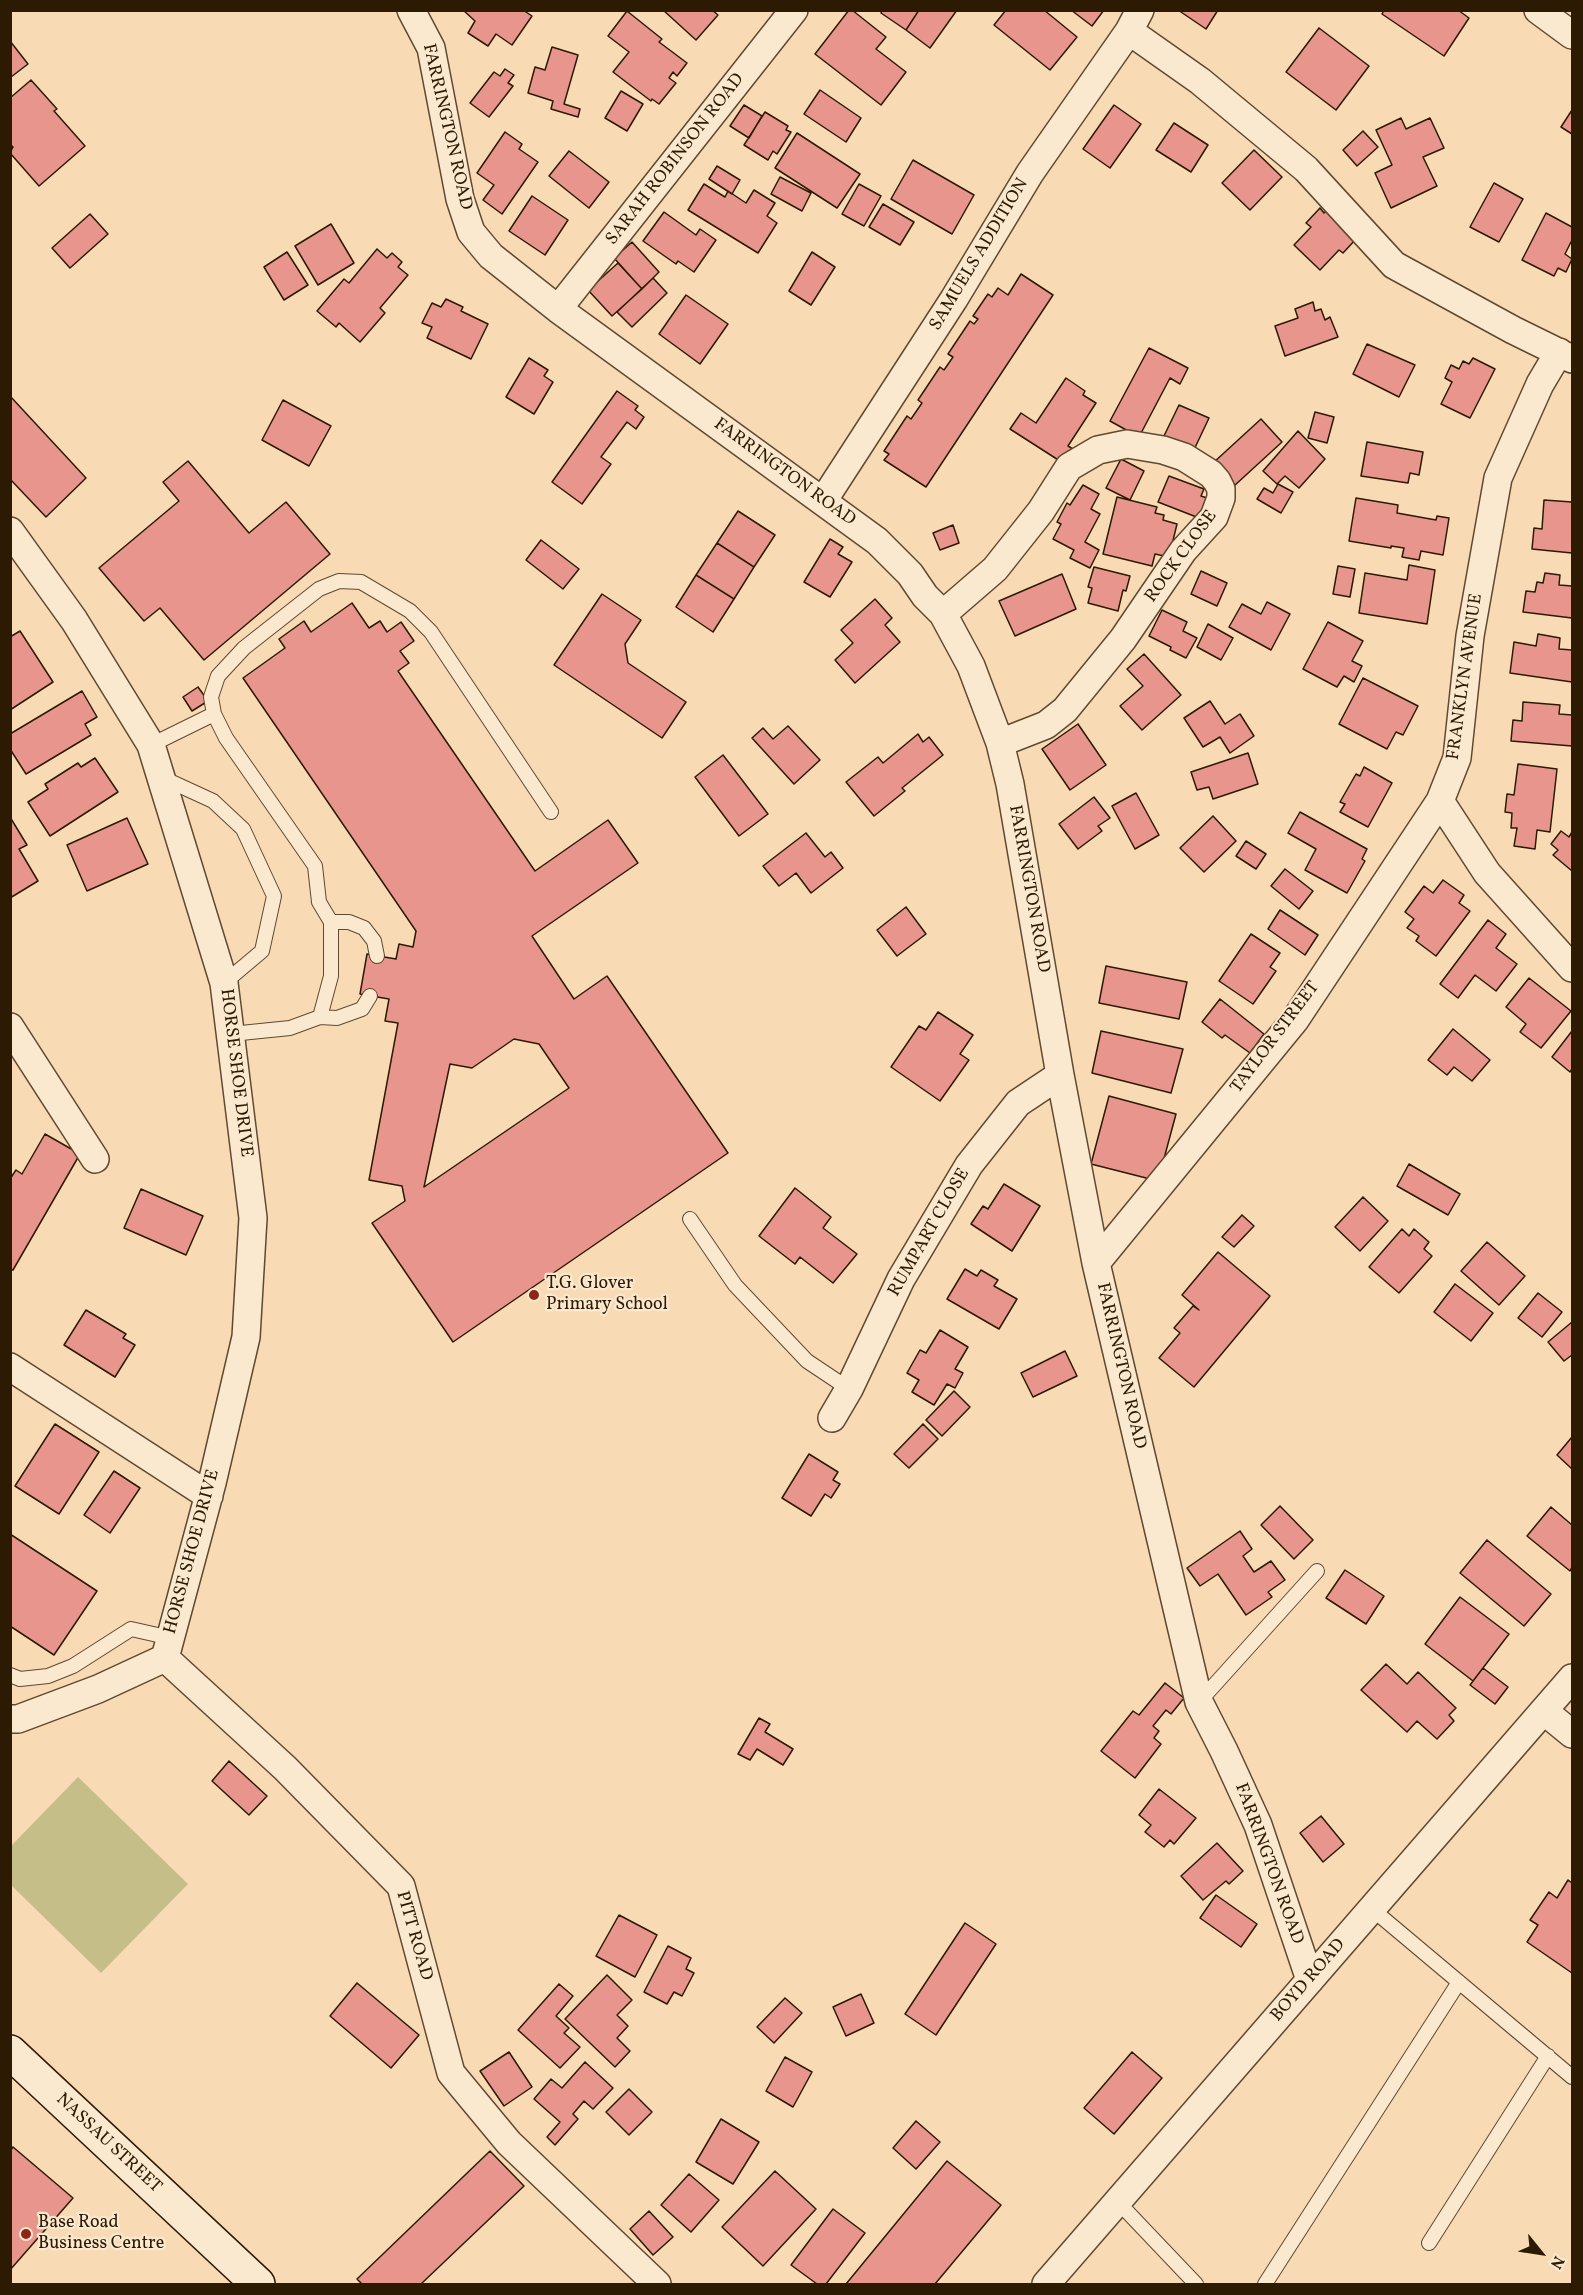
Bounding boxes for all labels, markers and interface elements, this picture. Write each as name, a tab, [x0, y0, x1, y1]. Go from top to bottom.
street label: FARRINGTON ROAD	[416, 42, 476, 212]
street label: SARAH ROBINSON ROAD	[602, 70, 750, 250]
street label: SAMUELS ADDITION	[926, 175, 1034, 335]
street label: FARRINGTON ROAD	[709, 414, 859, 532]
street label: ROCK CLOSE	[1141, 507, 1223, 607]
street label: FRANKLYN AVENUE	[1444, 592, 1488, 762]
street label: FARRINGTON ROAD	[1003, 803, 1053, 975]
street label: TAYLOR STREET	[1227, 978, 1325, 1098]
street label: HORSE SHOE DRIVE	[214, 988, 256, 1158]
street label: RUMPART CLOSE	[885, 1165, 975, 1301]
place label: T.G. Glover Primary School	[546, 1274, 668, 1316]
street label: FARRINGTON ROAD	[1090, 1281, 1150, 1451]
marker: T.G. Glover Primary School	[527, 1288, 541, 1302]
street label: HORSE SHOE DRIVE	[161, 1467, 225, 1637]
street label: FARRINGTON ROAD	[1229, 1780, 1307, 1948]
street label: PITT ROAD	[390, 1889, 436, 1983]
street label: BOYD ROAD	[1267, 1935, 1351, 2027]
street label: NASSAU STREET	[51, 2090, 165, 2198]
place label: Base Road Business Centre	[38, 2213, 164, 2256]
north arrow	[1511, 2223, 1571, 2283]
marker: Base Road Business Centre	[19, 2227, 33, 2241]
text: N	[1544, 2251, 1569, 2273]

